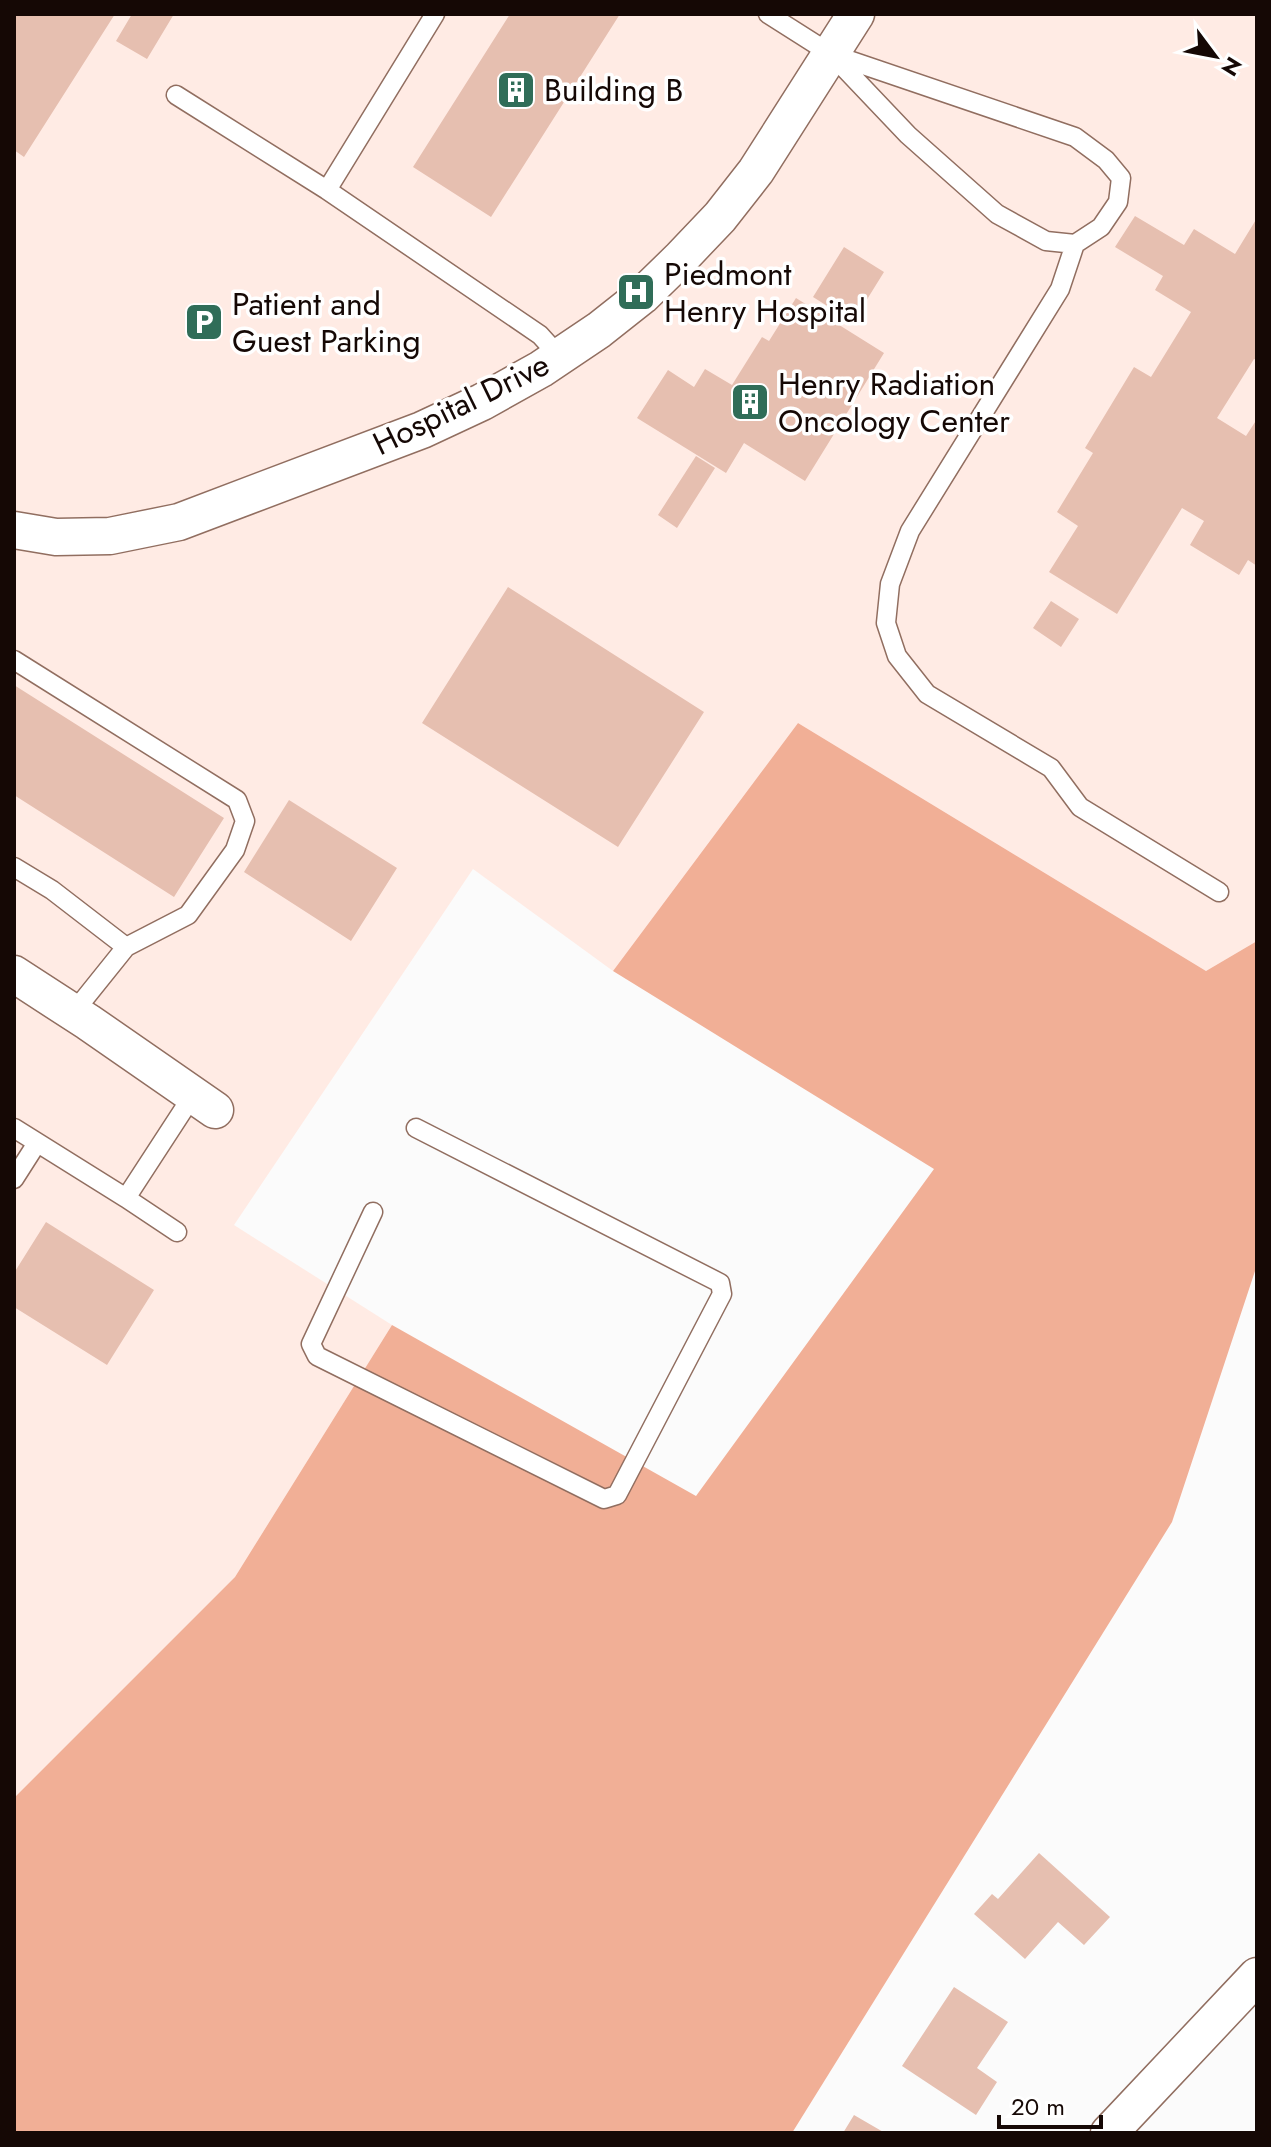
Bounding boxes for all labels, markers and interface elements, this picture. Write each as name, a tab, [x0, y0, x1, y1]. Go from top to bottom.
north arrow	[1175, 16, 1255, 96]
text: N	[1214, 51, 1250, 82]
place label: Building B	[544, 67, 683, 113]
building icon: Building B	[495, 69, 537, 111]
place label: Piedmont Henry Hospital	[664, 251, 866, 334]
hospital icon: Piedmont Henry Hospital	[615, 271, 657, 313]
place label: Patient and Guest Parking	[232, 281, 421, 364]
parking icon: Patient and Guest Parking	[183, 301, 225, 343]
street label: Hospital Drive	[365, 341, 557, 467]
place label: Henry Radiation Oncology Center	[778, 361, 1010, 444]
building icon: Henry Radiation Oncology Center	[729, 381, 771, 423]
scale bar	[999, 2079, 1101, 2129]
text: 20 m	[1011, 2089, 1065, 2124]

